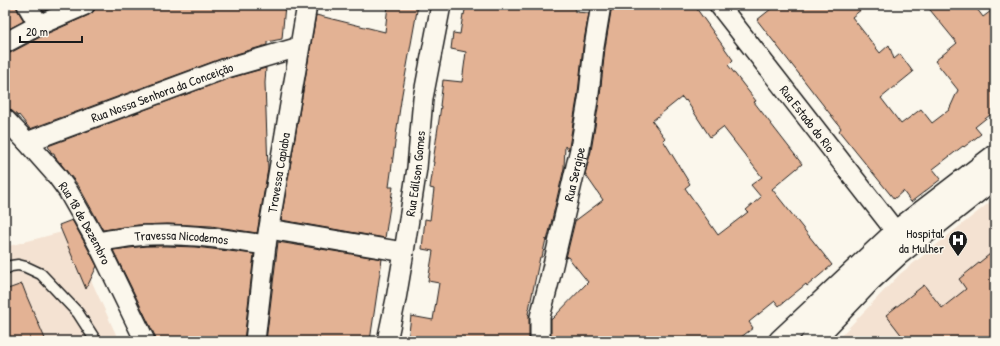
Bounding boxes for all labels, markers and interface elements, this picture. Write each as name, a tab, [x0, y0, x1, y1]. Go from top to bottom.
scale bar	[20, 18, 82, 44]
text: 20 m	[26, 23, 48, 40]
street label: Rua Nossa Senhora da Conceição	[88, 58, 235, 127]
street label: Rua Estado do Rio	[776, 81, 839, 156]
street label: Rua Edilson Gomes	[401, 130, 429, 218]
street label: Travessa Capiaba	[263, 131, 294, 214]
street label: Rua Sergipe	[559, 145, 589, 203]
street label: Rua 18 de Dezembro	[55, 178, 115, 267]
place label: Hospital da Mulher	[899, 224, 945, 257]
street label: Travessa Nicodemos	[134, 226, 230, 249]
hospital icon: Hospital da Mulher	[947, 229, 969, 257]

